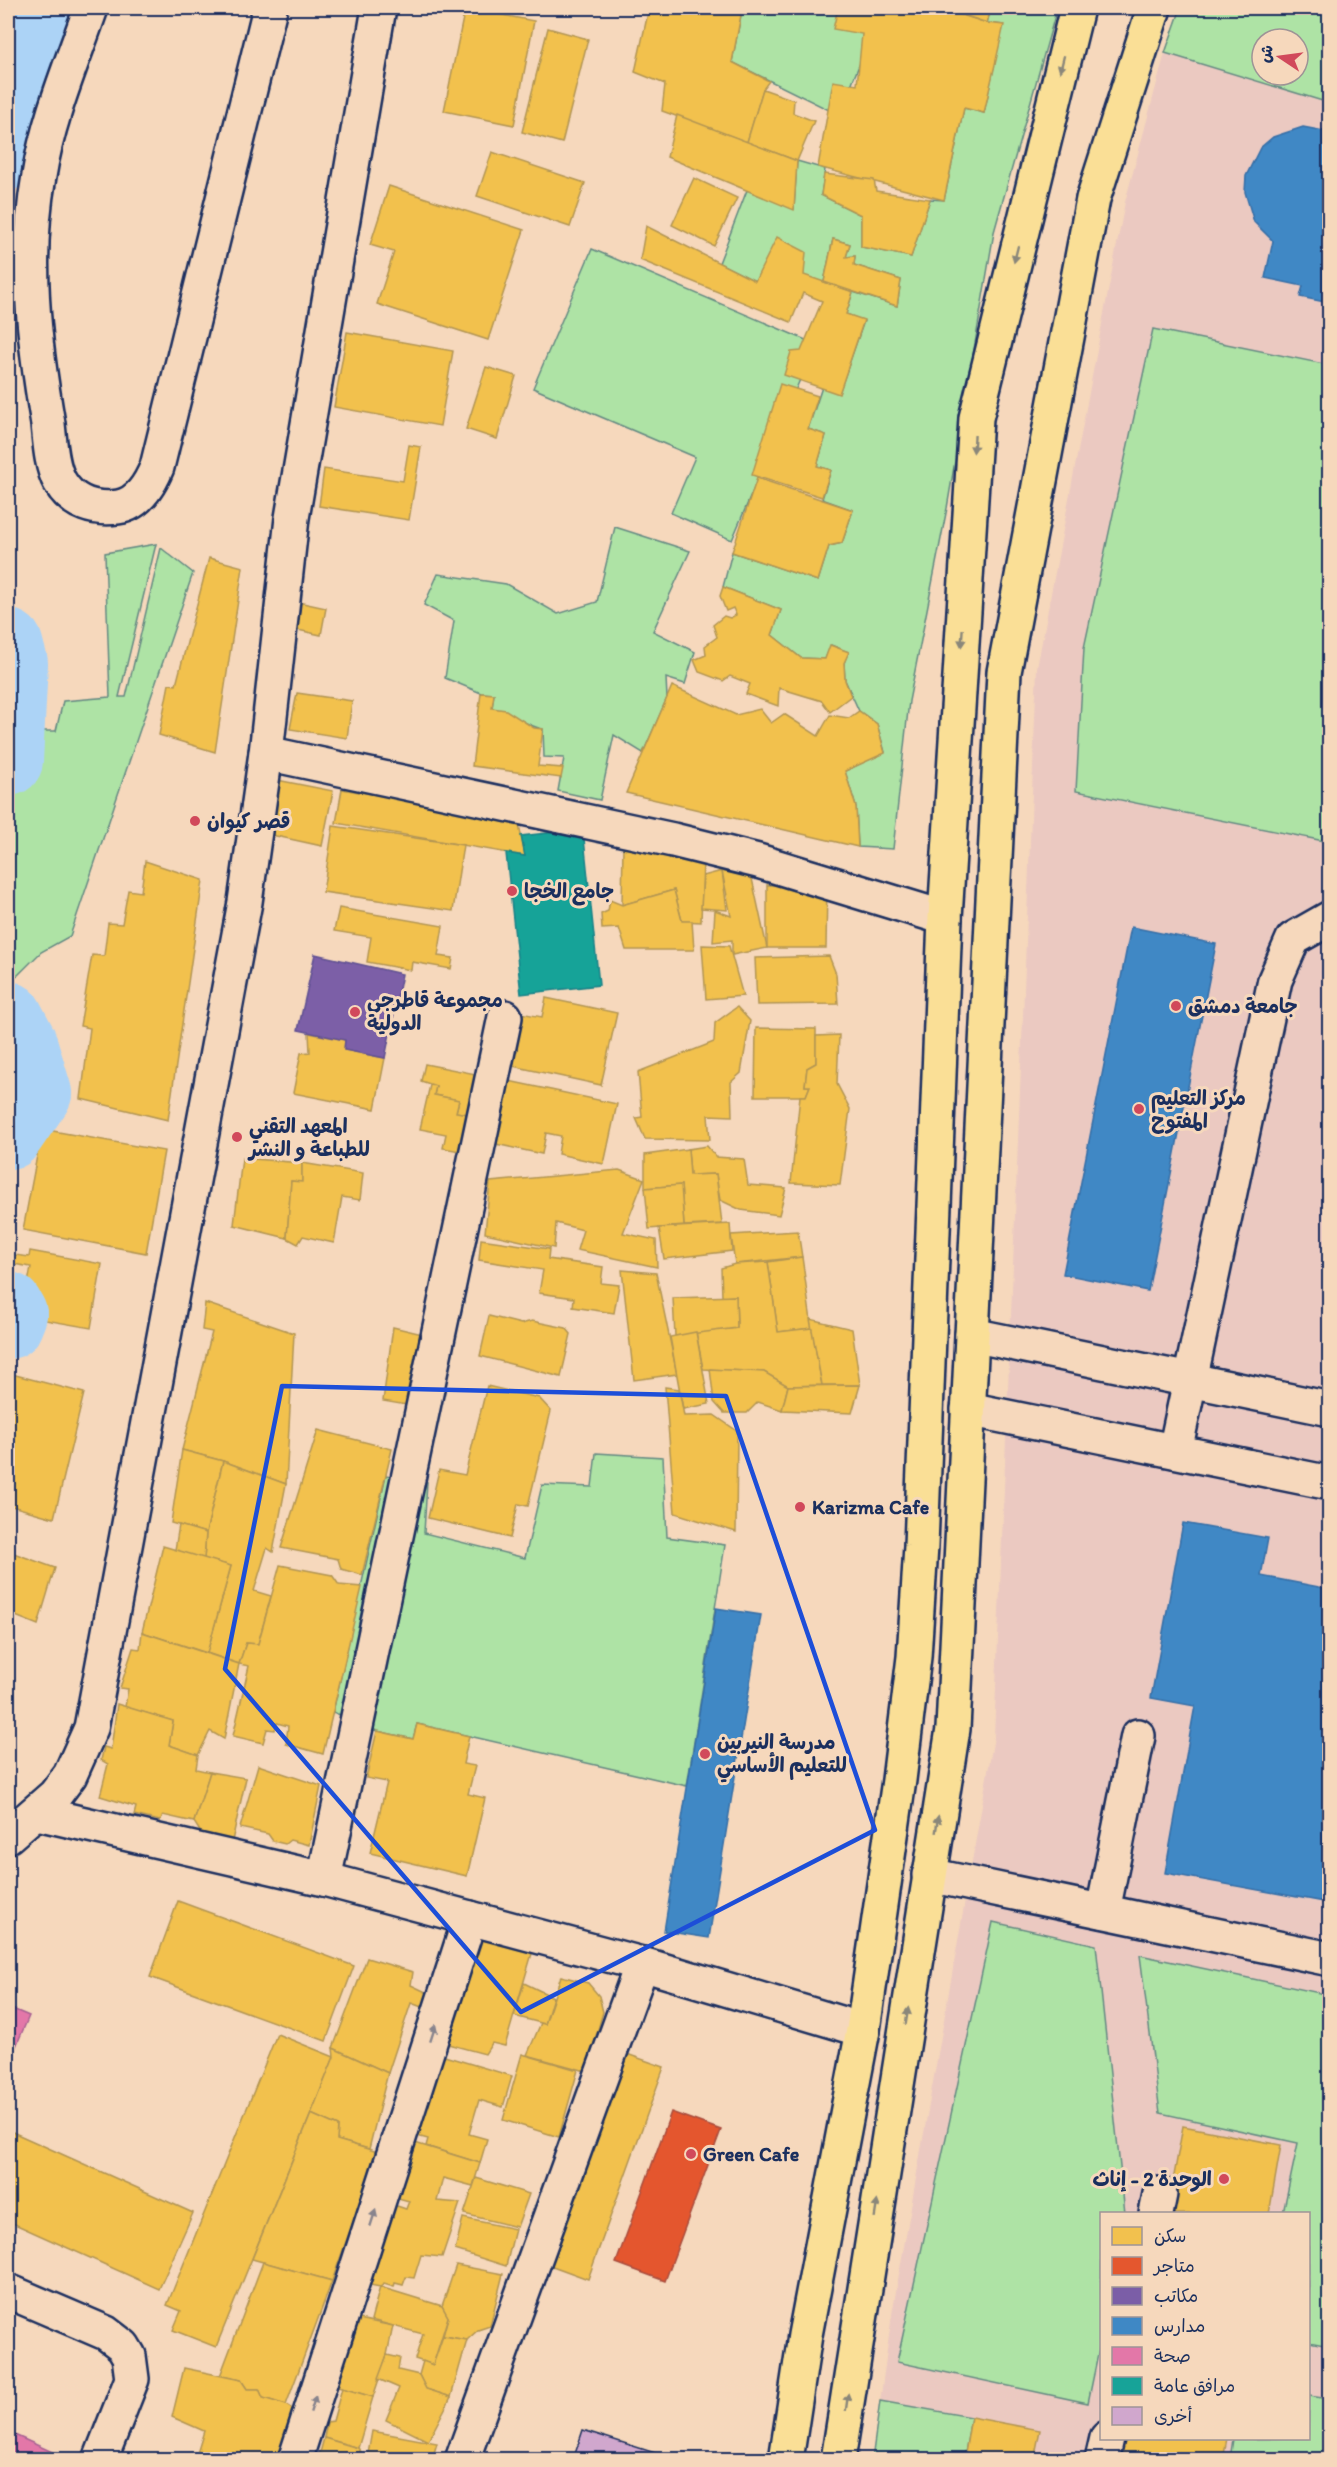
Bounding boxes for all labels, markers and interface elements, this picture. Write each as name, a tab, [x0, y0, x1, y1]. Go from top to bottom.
north arrow	[1250, 27, 1310, 87]
text: ش	[1255, 43, 1277, 64]
one-way arrow	[1057, 55, 1067, 73]
one-way arrow	[1011, 244, 1021, 263]
one-way arrow	[970, 434, 979, 453]
one-way arrow	[958, 629, 967, 648]
place label: قصر كيوان	[207, 809, 290, 834]
marker: قصر كيوان	[188, 814, 202, 828]
place label: جامع الخجا	[524, 879, 614, 906]
marker: جامع الخجا	[505, 884, 519, 898]
place label: مجموعة قاطرجي الدولية	[367, 988, 503, 1036]
place label: جامعة دمشق	[1188, 994, 1298, 1018]
marker: جامعة دمشق	[1169, 999, 1183, 1013]
marker: مجموعة قاطرجي الدولية	[348, 1005, 362, 1019]
place label: مركز التعليم المفتوح	[1151, 1086, 1246, 1134]
marker: مركز التعليم المفتوح	[1132, 1102, 1146, 1116]
place label: المعهد التقني للطباعة و النشر	[247, 1114, 370, 1162]
marker: المعهد التقني للطباعة و النشر	[230, 1130, 244, 1144]
place label: Karizma Cafe	[812, 1495, 930, 1519]
marker: Karizma Cafe	[793, 1500, 807, 1514]
place label: مدرسة النيربين للتعليم الأساسي	[717, 1730, 847, 1783]
marker: مدرسة النيربين للتعليم الأساسي	[698, 1747, 712, 1761]
one-way arrow	[933, 1814, 942, 1833]
one-way arrow	[902, 2007, 911, 2026]
one-way arrow	[429, 2024, 438, 2042]
place label: Green Cafe	[703, 2142, 800, 2166]
marker: Green Cafe	[684, 2147, 698, 2161]
place label: الوحدة 2 - إناث	[1092, 2167, 1212, 2192]
marker: الوحدة 2 - إناث	[1217, 2172, 1231, 2186]
one-way arrow	[872, 2199, 881, 2218]
one-way arrow	[368, 2209, 378, 2227]
legend	[1100, 2212, 1310, 2440]
text: سكن	[1154, 2225, 1186, 2247]
text: متاجر	[1152, 2255, 1195, 2277]
text: مكاتب	[1154, 2285, 1198, 2307]
text: مدارس	[1154, 2315, 1205, 2337]
text: صحة	[1154, 2345, 1191, 2367]
text: مرافق عامة	[1154, 2375, 1235, 2397]
one-way arrow	[842, 2392, 851, 2411]
one-way arrow	[308, 2395, 318, 2413]
text: أخرى	[1154, 2405, 1192, 2427]

